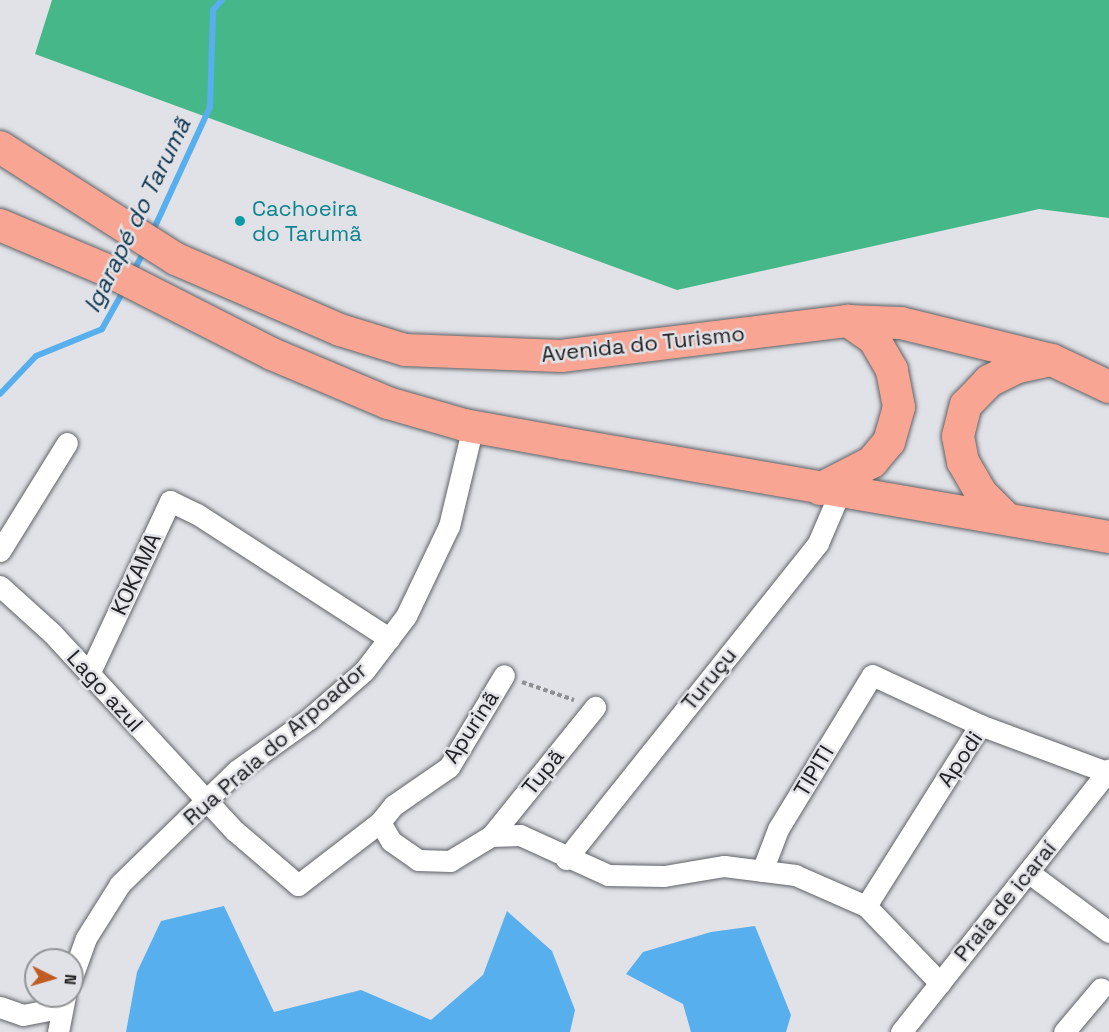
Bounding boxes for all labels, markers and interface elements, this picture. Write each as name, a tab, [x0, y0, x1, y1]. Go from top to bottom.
water label: Igarapé do Tarumã	[77, 113, 197, 317]
place label: Cachoeira do Tarumã	[252, 195, 362, 246]
marker: Cachoeira do Tarumã	[233, 214, 247, 228]
street label: Avenida do Turismo	[540, 320, 746, 368]
street label: KOKAMA	[106, 529, 166, 619]
street label: Turuçu	[676, 642, 742, 716]
street label: Lago azul	[61, 645, 149, 737]
street label: Rua Praia do Arpoador	[178, 657, 372, 831]
street label: Apurinã	[438, 686, 504, 768]
street label: Apodi	[932, 726, 988, 792]
street label: TIPITI	[788, 741, 840, 801]
street label: Tupã	[517, 744, 569, 800]
street label: Praia de icaraí	[948, 835, 1062, 967]
north arrow	[24, 948, 84, 1008]
text: N	[60, 973, 81, 986]

